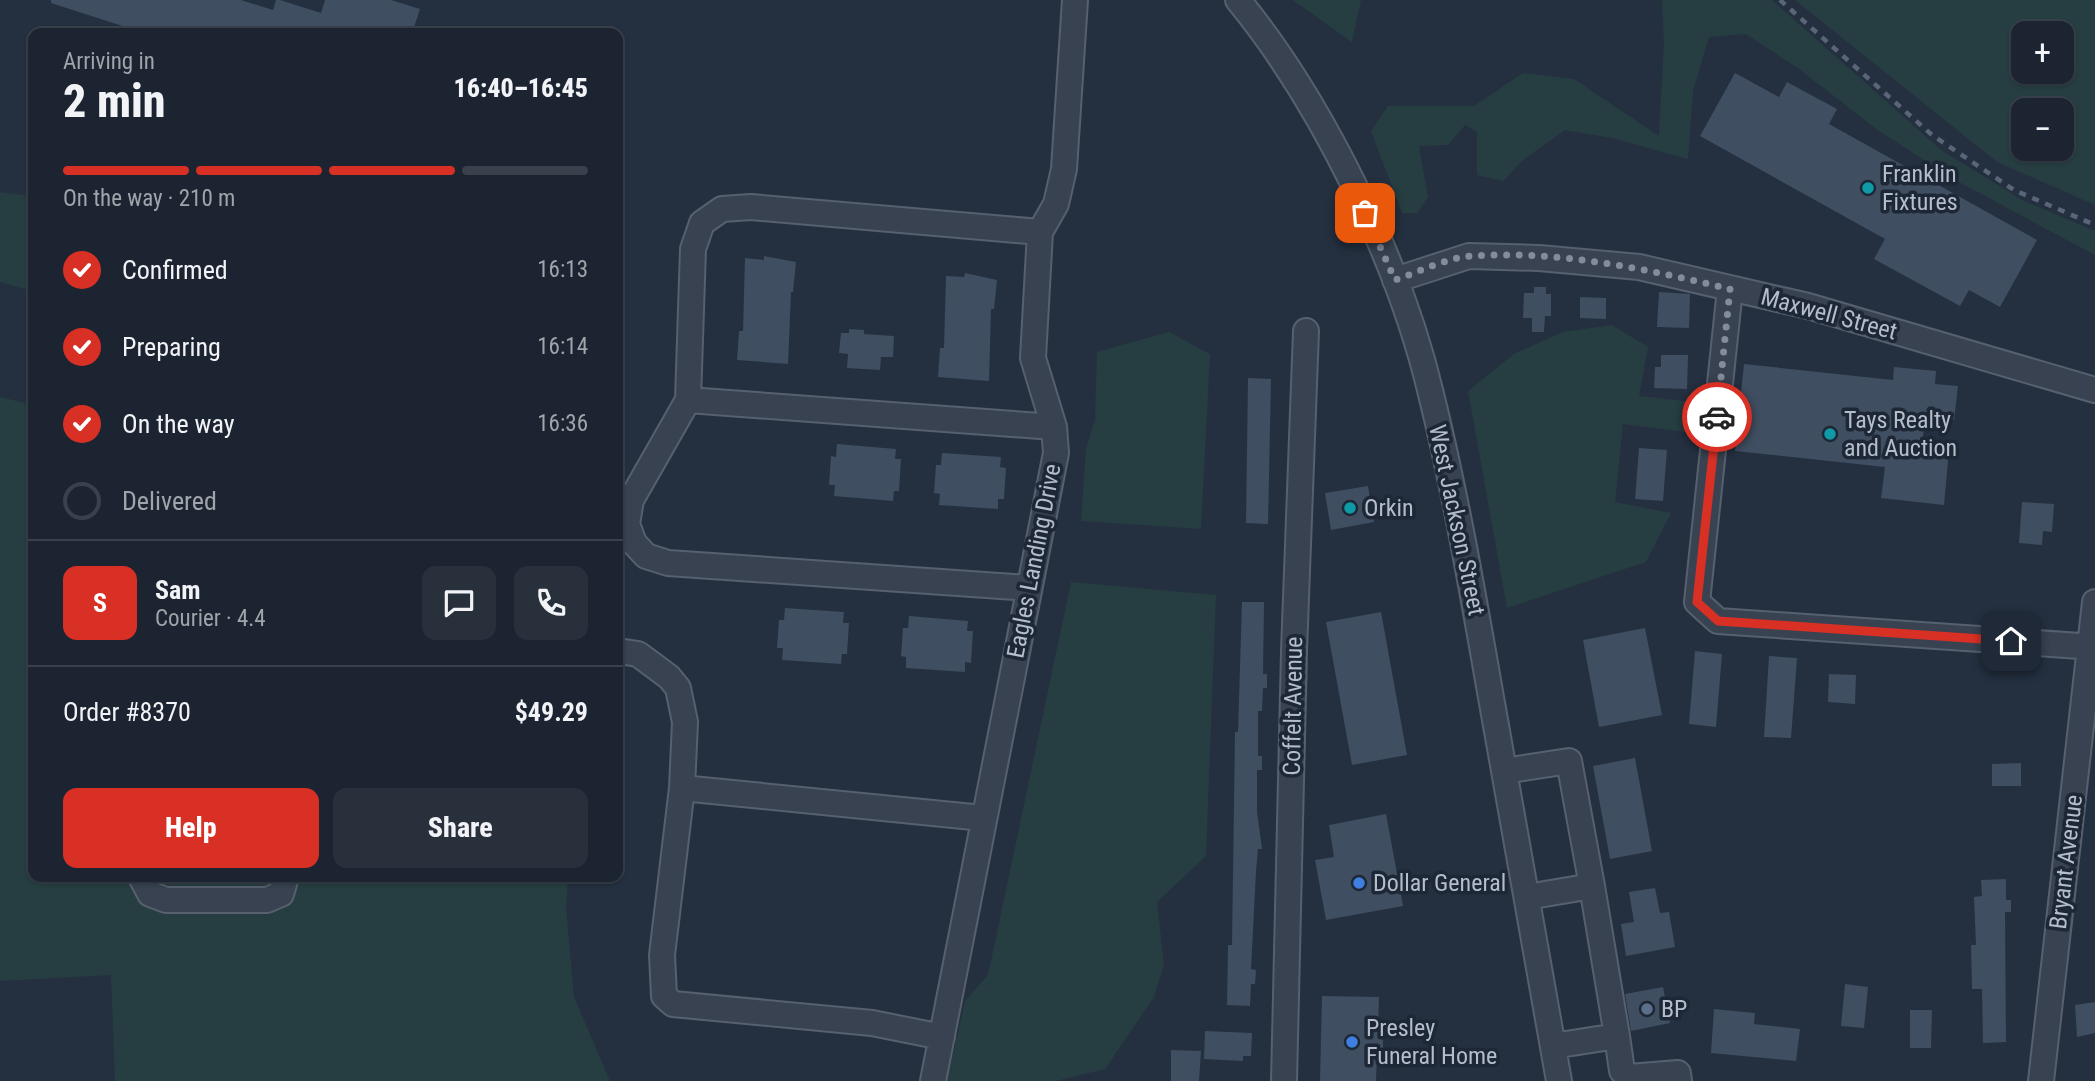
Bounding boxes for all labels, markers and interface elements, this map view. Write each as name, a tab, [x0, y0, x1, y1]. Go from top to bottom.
map controls	[2011, 21, 2074, 161]
button: +	[2011, 21, 2074, 84]
text: Arriving in	[63, 48, 155, 75]
text: 16:40–16:45	[454, 73, 588, 103]
text: 2 min	[63, 74, 166, 128]
button: −	[2011, 98, 2074, 161]
place label: Franklin Fixtures	[1882, 160, 1958, 216]
marker: Franklin Fixtures	[1860, 180, 1876, 196]
pin	[1335, 183, 1395, 243]
text: On the way · 210 m	[63, 185, 235, 212]
icon: bag	[1346, 194, 1384, 232]
icon: check	[63, 251, 101, 289]
text: Confirmed	[122, 255, 228, 285]
text: 16:13	[537, 256, 588, 283]
street label: Maxwell Street	[1758, 282, 1900, 346]
icon: check	[63, 328, 101, 366]
text: Preparing	[122, 332, 221, 362]
text: 16:14	[537, 333, 588, 360]
courier	[1682, 382, 1752, 452]
icon: car	[1698, 398, 1736, 436]
icon: check	[63, 405, 101, 443]
place label: Tays Realty and Auction	[1844, 406, 1957, 462]
text: On the way	[122, 409, 235, 439]
text: 16:36	[537, 410, 588, 437]
street label: West Jackson Street	[1423, 422, 1491, 618]
marker: Tays Realty and Auction	[1822, 426, 1838, 442]
street label: Eagles Landing Drive	[1001, 462, 1067, 660]
text: Delivered	[122, 486, 217, 516]
place label: Orkin	[1364, 494, 1414, 522]
marker: Orkin	[1342, 500, 1358, 516]
button: chat	[422, 566, 496, 640]
button: phone	[514, 566, 588, 640]
text: Sam	[155, 575, 201, 605]
text: S	[93, 588, 107, 618]
text: Courier · 4.4	[155, 605, 266, 632]
pin	[1981, 611, 2041, 671]
icon: home	[1992, 622, 2030, 660]
street label: Coffelt Avenue	[1278, 636, 1308, 776]
text: Order #8370	[63, 697, 191, 727]
text: $49.29	[515, 697, 588, 727]
button: Help	[63, 788, 319, 868]
button: Share	[333, 788, 588, 868]
street label: Bryant Avenue	[2044, 793, 2088, 931]
place label: Dollar General	[1373, 869, 1506, 897]
marker: Dollar General	[1351, 875, 1367, 891]
place label: BP	[1661, 995, 1687, 1023]
marker: BP	[1639, 1001, 1655, 1017]
place label: Presley Funeral Home	[1366, 1014, 1497, 1070]
marker: Presley Funeral Home	[1344, 1034, 1360, 1050]

